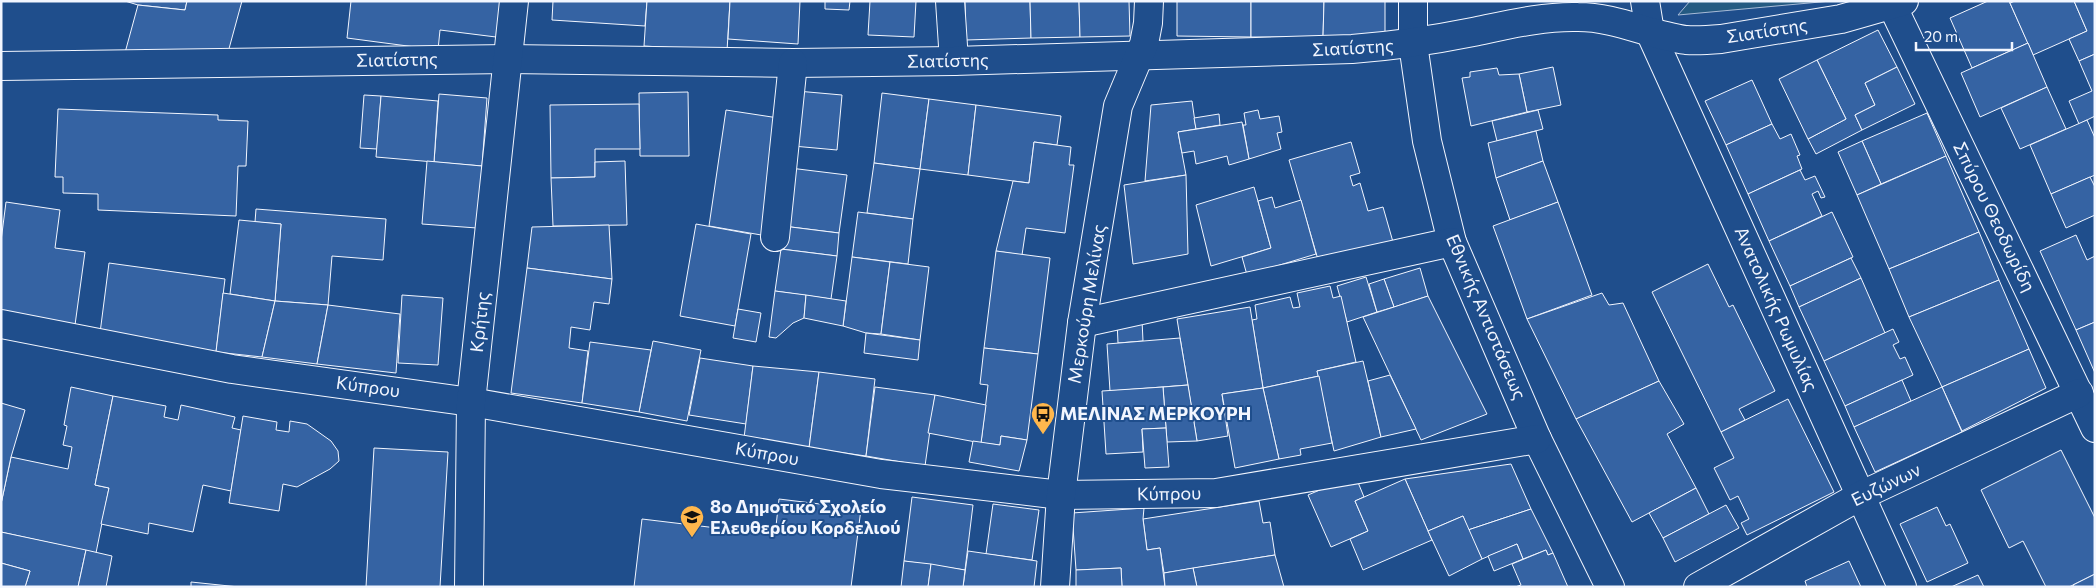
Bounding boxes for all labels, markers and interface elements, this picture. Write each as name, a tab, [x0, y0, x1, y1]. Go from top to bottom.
street label: Σιατίστης	[1725, 13, 1809, 47]
scale bar	[1916, 20, 2012, 52]
text: 20 m	[1924, 27, 1958, 45]
street label: Σιατίστης	[1312, 34, 1394, 60]
street label: Σιατίστης	[356, 47, 438, 71]
street label: Σιατίστης	[907, 48, 989, 72]
street label: Σπύρου Θεοδωρίδη	[1949, 138, 2041, 295]
street label: Μερκούρη Μελίνας	[1063, 223, 1109, 385]
street label: Ανατολικής Ρωμυλίας	[1731, 223, 1823, 394]
street label: Εθνικής Αντιστάσεως	[1442, 231, 1532, 403]
street label: Κρήτης	[465, 290, 493, 353]
street label: Κύπρου	[335, 371, 402, 401]
bus stop icon: ΜΕΛΙΝΑΣ ΜΕΡΚΟΥΡΗ	[1030, 401, 1056, 435]
place label: ΜΕΛΙΝΑΣ ΜΕΡΚΟΥΡΗ	[1060, 402, 1251, 424]
street label: Κύπρου	[734, 437, 801, 469]
street label: Ευζώνων	[1847, 458, 1924, 510]
street label: Κύπρου	[1137, 481, 1201, 505]
place label: 8ο Δημοτικό Σχολείο Ελευθερίου Κορδελιού	[710, 495, 901, 538]
school or university icon: 8ο Δημοτικό Σχολείο Ελευθερίου Κορδελιού	[679, 504, 705, 538]

